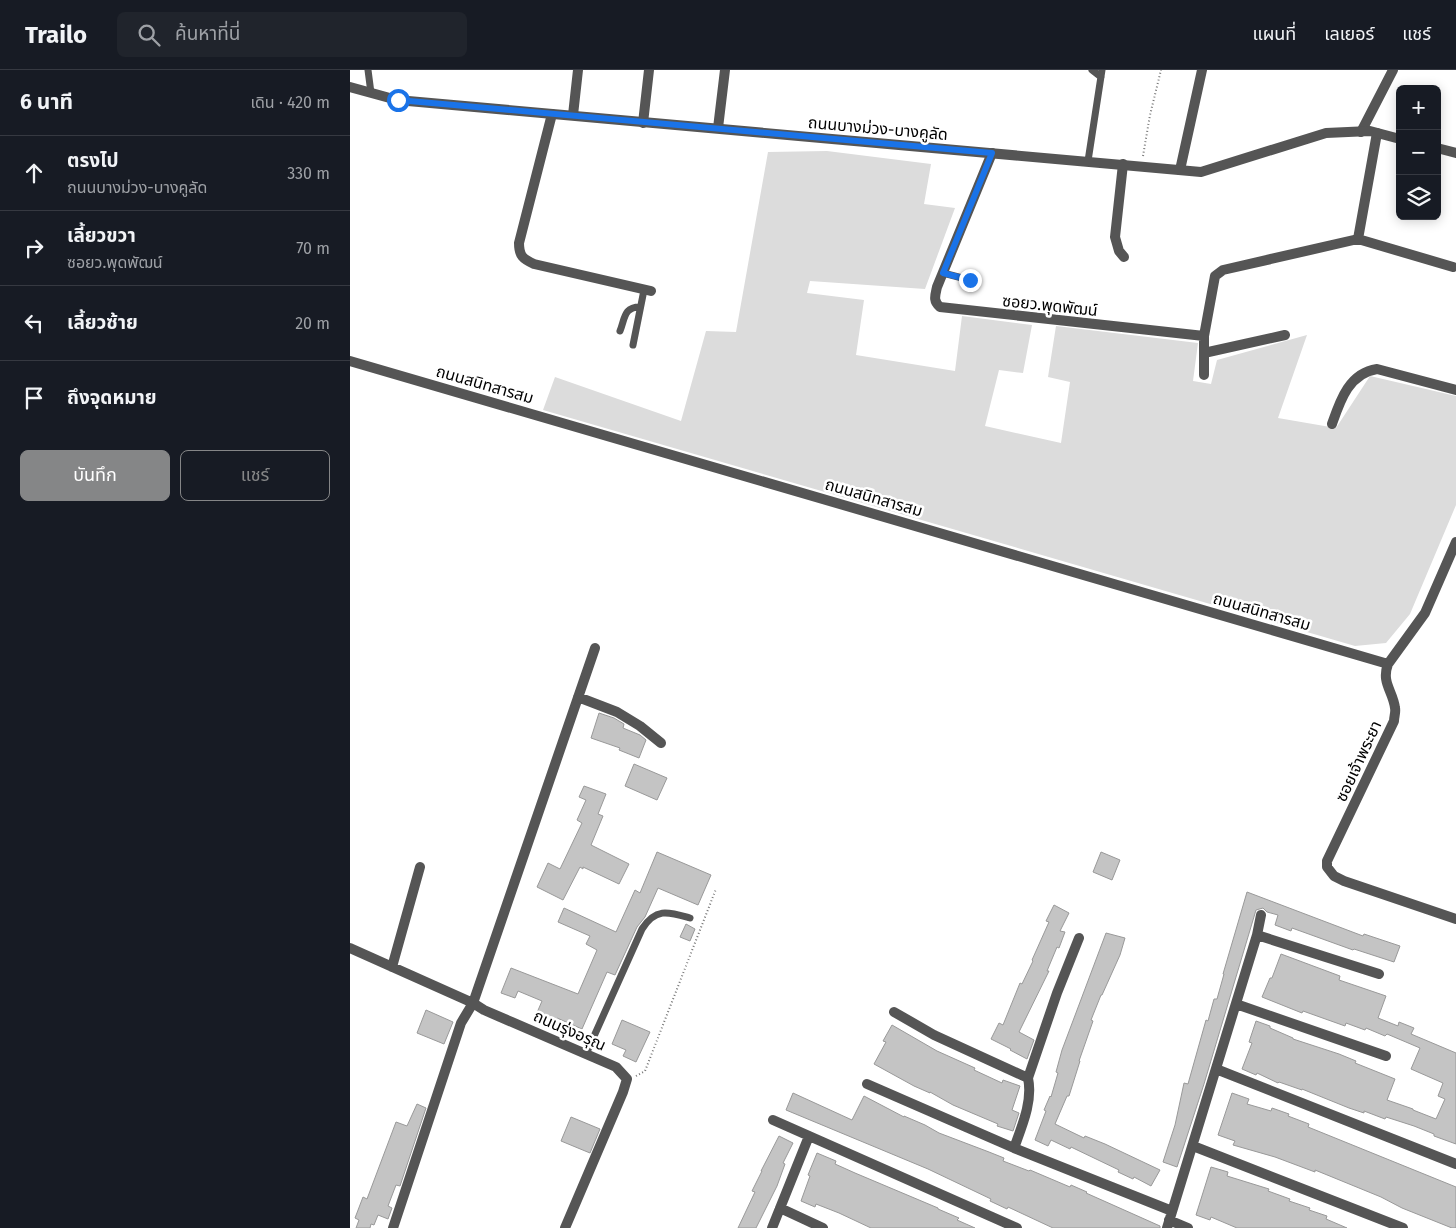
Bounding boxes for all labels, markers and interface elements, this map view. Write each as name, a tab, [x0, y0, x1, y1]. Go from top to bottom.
search box	[117, 12, 467, 57]
text: Trailo	[25, 21, 87, 49]
icon: search	[135, 21, 163, 49]
text: ค้นหาที่นี่	[175, 22, 240, 45]
text: แผนที่	[1252, 23, 1296, 45]
text: เลเยอร์	[1324, 23, 1374, 45]
text: แชร์	[1402, 23, 1431, 45]
map controls	[1396, 85, 1441, 220]
button: +	[1396, 85, 1441, 130]
text: 6 นาที	[20, 89, 73, 115]
route start	[387, 89, 410, 112]
text: เดิน · 420 m	[250, 93, 330, 112]
street label: ถนนบางม่วง-บางคูลัด	[807, 113, 949, 144]
button: −	[1396, 130, 1441, 175]
text: ตรงไป	[67, 149, 119, 172]
icon: ahead	[20, 159, 48, 187]
text: 330 m	[287, 164, 330, 183]
button: layers	[1396, 175, 1441, 220]
text: ถนนบางม่วง-บางคูลัด	[67, 178, 207, 197]
text: เลี้ยวขวา	[67, 224, 136, 247]
icon: right	[20, 234, 48, 262]
text: 70 m	[296, 239, 330, 258]
text: ซอยว.พุดพัฒน์	[67, 253, 163, 272]
route end	[959, 269, 982, 292]
street label: ซอยว.พุดพัฒน์	[1001, 291, 1099, 320]
icon: left	[20, 309, 48, 337]
text: เลี้ยวซ้าย	[67, 311, 138, 334]
text: 20 m	[295, 314, 330, 333]
street label: ถนนสนิทสารสม	[434, 362, 536, 407]
icon: arrive	[20, 384, 48, 412]
text: ถึงจุดหมาย	[67, 386, 157, 409]
button: บันทึก	[20, 450, 170, 501]
button: แชร์	[180, 450, 330, 501]
street label: ถนนสนิทสารสม	[823, 475, 925, 520]
street label: ถนนสนิทสารสม	[1211, 589, 1313, 634]
street label: ซอยเจ้าพระยา	[1331, 718, 1385, 805]
street label: ถนนรุ่งอรุณ	[531, 1006, 609, 1055]

